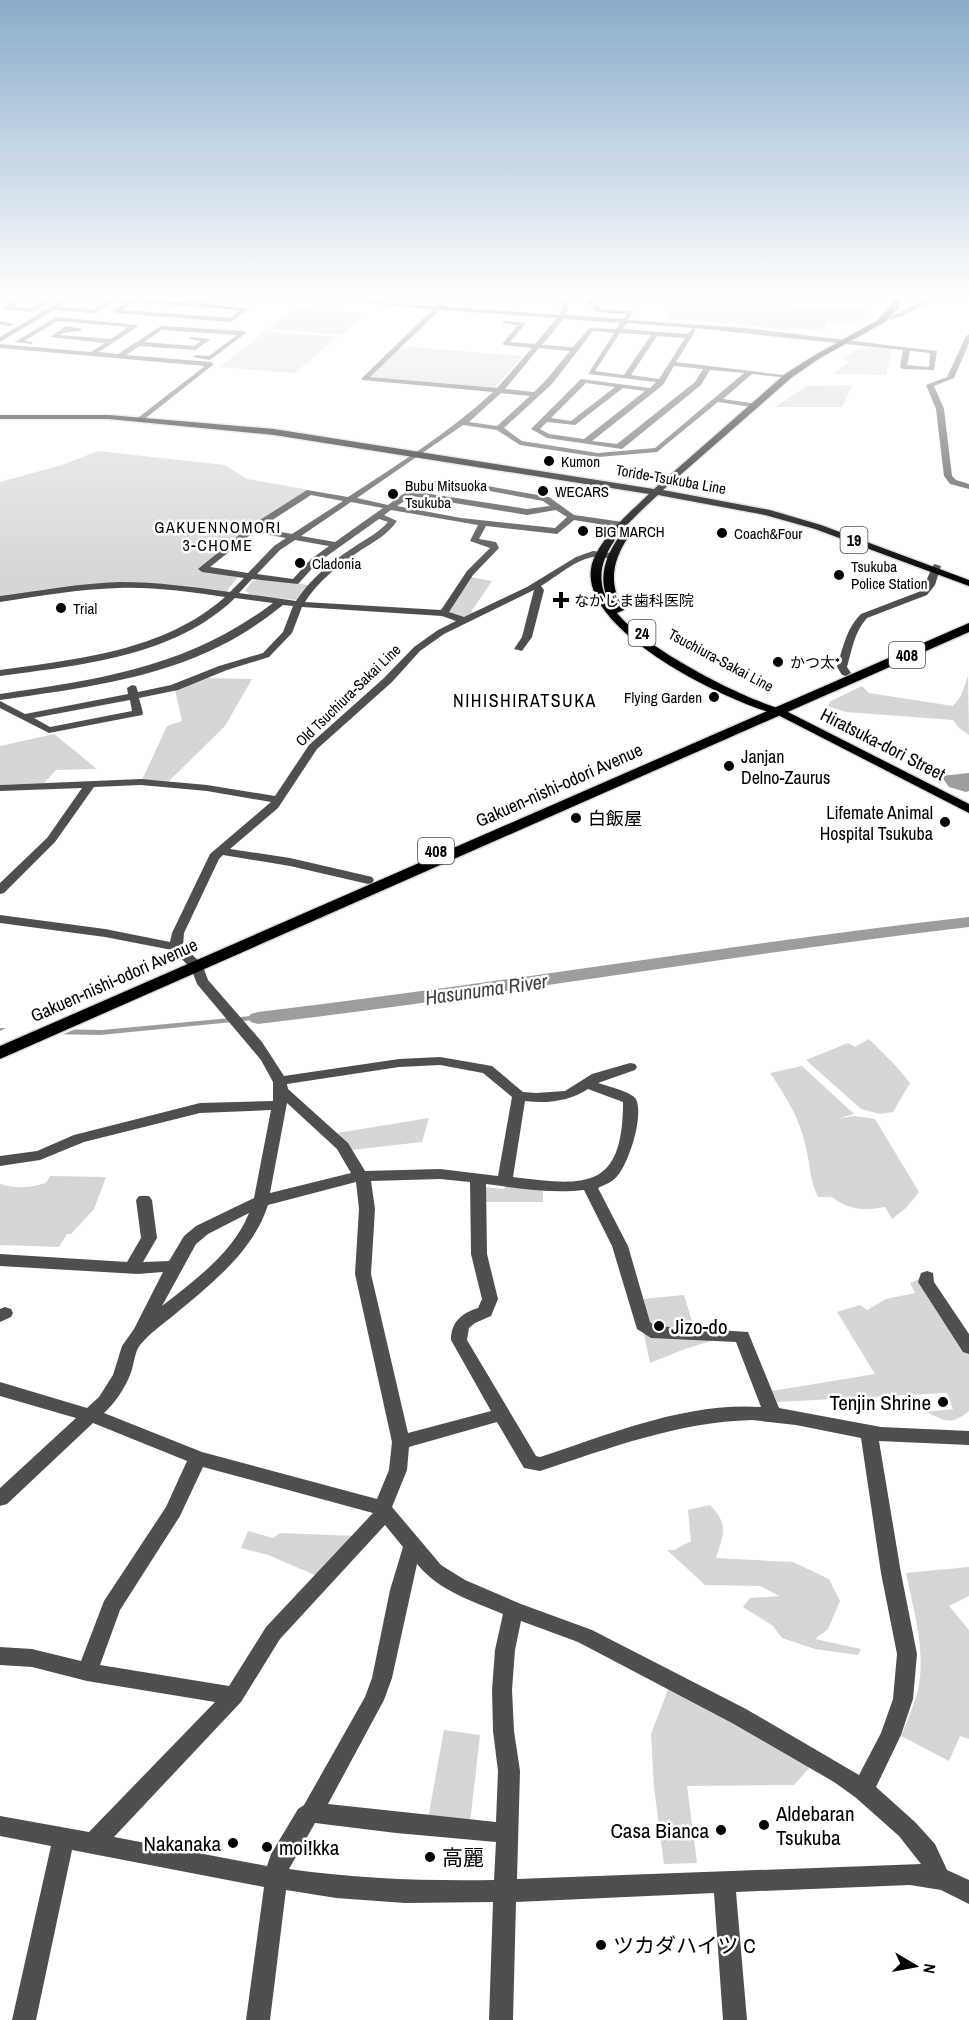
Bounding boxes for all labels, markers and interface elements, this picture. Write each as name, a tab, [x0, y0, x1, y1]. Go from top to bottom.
place label: Kumon	[561, 451, 600, 472]
marker: Kumon	[542, 454, 556, 468]
street label: Toride-Tsukuba Line	[614, 459, 728, 499]
place label: Bubu Mitsuoka Tsukuba	[405, 475, 487, 513]
place label: WECARS	[555, 481, 609, 502]
marker: WECARS	[536, 484, 550, 498]
marker: Bubu Mitsuoka Tsukuba	[386, 487, 400, 501]
district label: GAKUENNOMORI 3-CHOME	[154, 516, 282, 556]
place label: BIG MARCH	[595, 521, 665, 542]
place label: Coach&Four	[734, 523, 802, 544]
marker: BIG MARCH	[576, 524, 590, 538]
marker: Coach&Four	[715, 526, 729, 540]
road number: 19	[840, 527, 868, 553]
place label: Cladonia	[312, 553, 361, 574]
marker: Cladonia	[293, 556, 307, 570]
place label: Tsukuba Police Station	[851, 556, 928, 594]
marker: Tsukuba Police Station	[832, 568, 846, 582]
place label: なかじま歯科医院	[574, 590, 694, 611]
marker: なかじま歯科医院	[552, 591, 570, 609]
place label: Trial	[73, 598, 97, 619]
marker: Trial	[54, 601, 68, 615]
road number: 24	[628, 620, 656, 646]
street label: Tsuchiura-Sakai Line	[665, 623, 778, 697]
street label: Old Tsuchiura-Sakai Line	[291, 639, 405, 751]
road number: 408	[889, 642, 925, 668]
place label: かつ太*	[790, 652, 840, 673]
marker: かつ太*	[771, 655, 785, 669]
place label: Flying Garden	[624, 687, 702, 708]
district label: NIHISHIRATSUKA	[453, 688, 597, 713]
marker: Flying Garden	[707, 690, 721, 704]
street label: Hiratsuka-dori Street	[816, 702, 950, 786]
street label: Gakuen-nishi-odori Avenue	[472, 737, 646, 833]
place label: Janjan Delno-Zaurus	[741, 744, 830, 790]
marker: Janjan Delno-Zaurus	[722, 759, 736, 773]
place label: Lifemate Animal Hospital Tsukuba	[820, 800, 933, 846]
place label: 白飯屋	[588, 806, 642, 831]
marker: 白飯屋	[569, 811, 583, 825]
marker: Lifemate Animal Hospital Tsukuba	[938, 815, 952, 829]
road number: 408	[418, 838, 454, 864]
street label: Gakuen-nishi-odori Avenue	[27, 932, 201, 1028]
water label: Hasunuma River	[423, 967, 549, 1011]
place label: Jizo-do	[671, 1312, 727, 1341]
marker: Jizo-do	[652, 1319, 666, 1333]
place label: Tenjin Shrine	[830, 1388, 931, 1417]
marker: Tenjin Shrine	[936, 1395, 950, 1409]
place label: Aldebaran Tsukuba	[775, 1799, 855, 1852]
place label: Casa Bianca	[610, 1816, 709, 1845]
marker: Aldebaran Tsukuba	[757, 1818, 771, 1832]
marker: Casa Bianca	[714, 1823, 728, 1837]
place label: Nakanaka	[143, 1829, 221, 1858]
place label: moi!kka	[279, 1833, 340, 1862]
marker: Nakanaka	[226, 1836, 240, 1850]
marker: moi!kka	[260, 1840, 274, 1854]
place label: 高麗	[442, 1843, 484, 1872]
marker: 高麗	[423, 1850, 437, 1864]
place label: ツカダハイツ C	[613, 1931, 756, 1960]
north arrow	[885, 1936, 945, 1996]
marker: ツカダハイツ C	[594, 1938, 608, 1952]
text: N	[918, 1962, 941, 1975]

